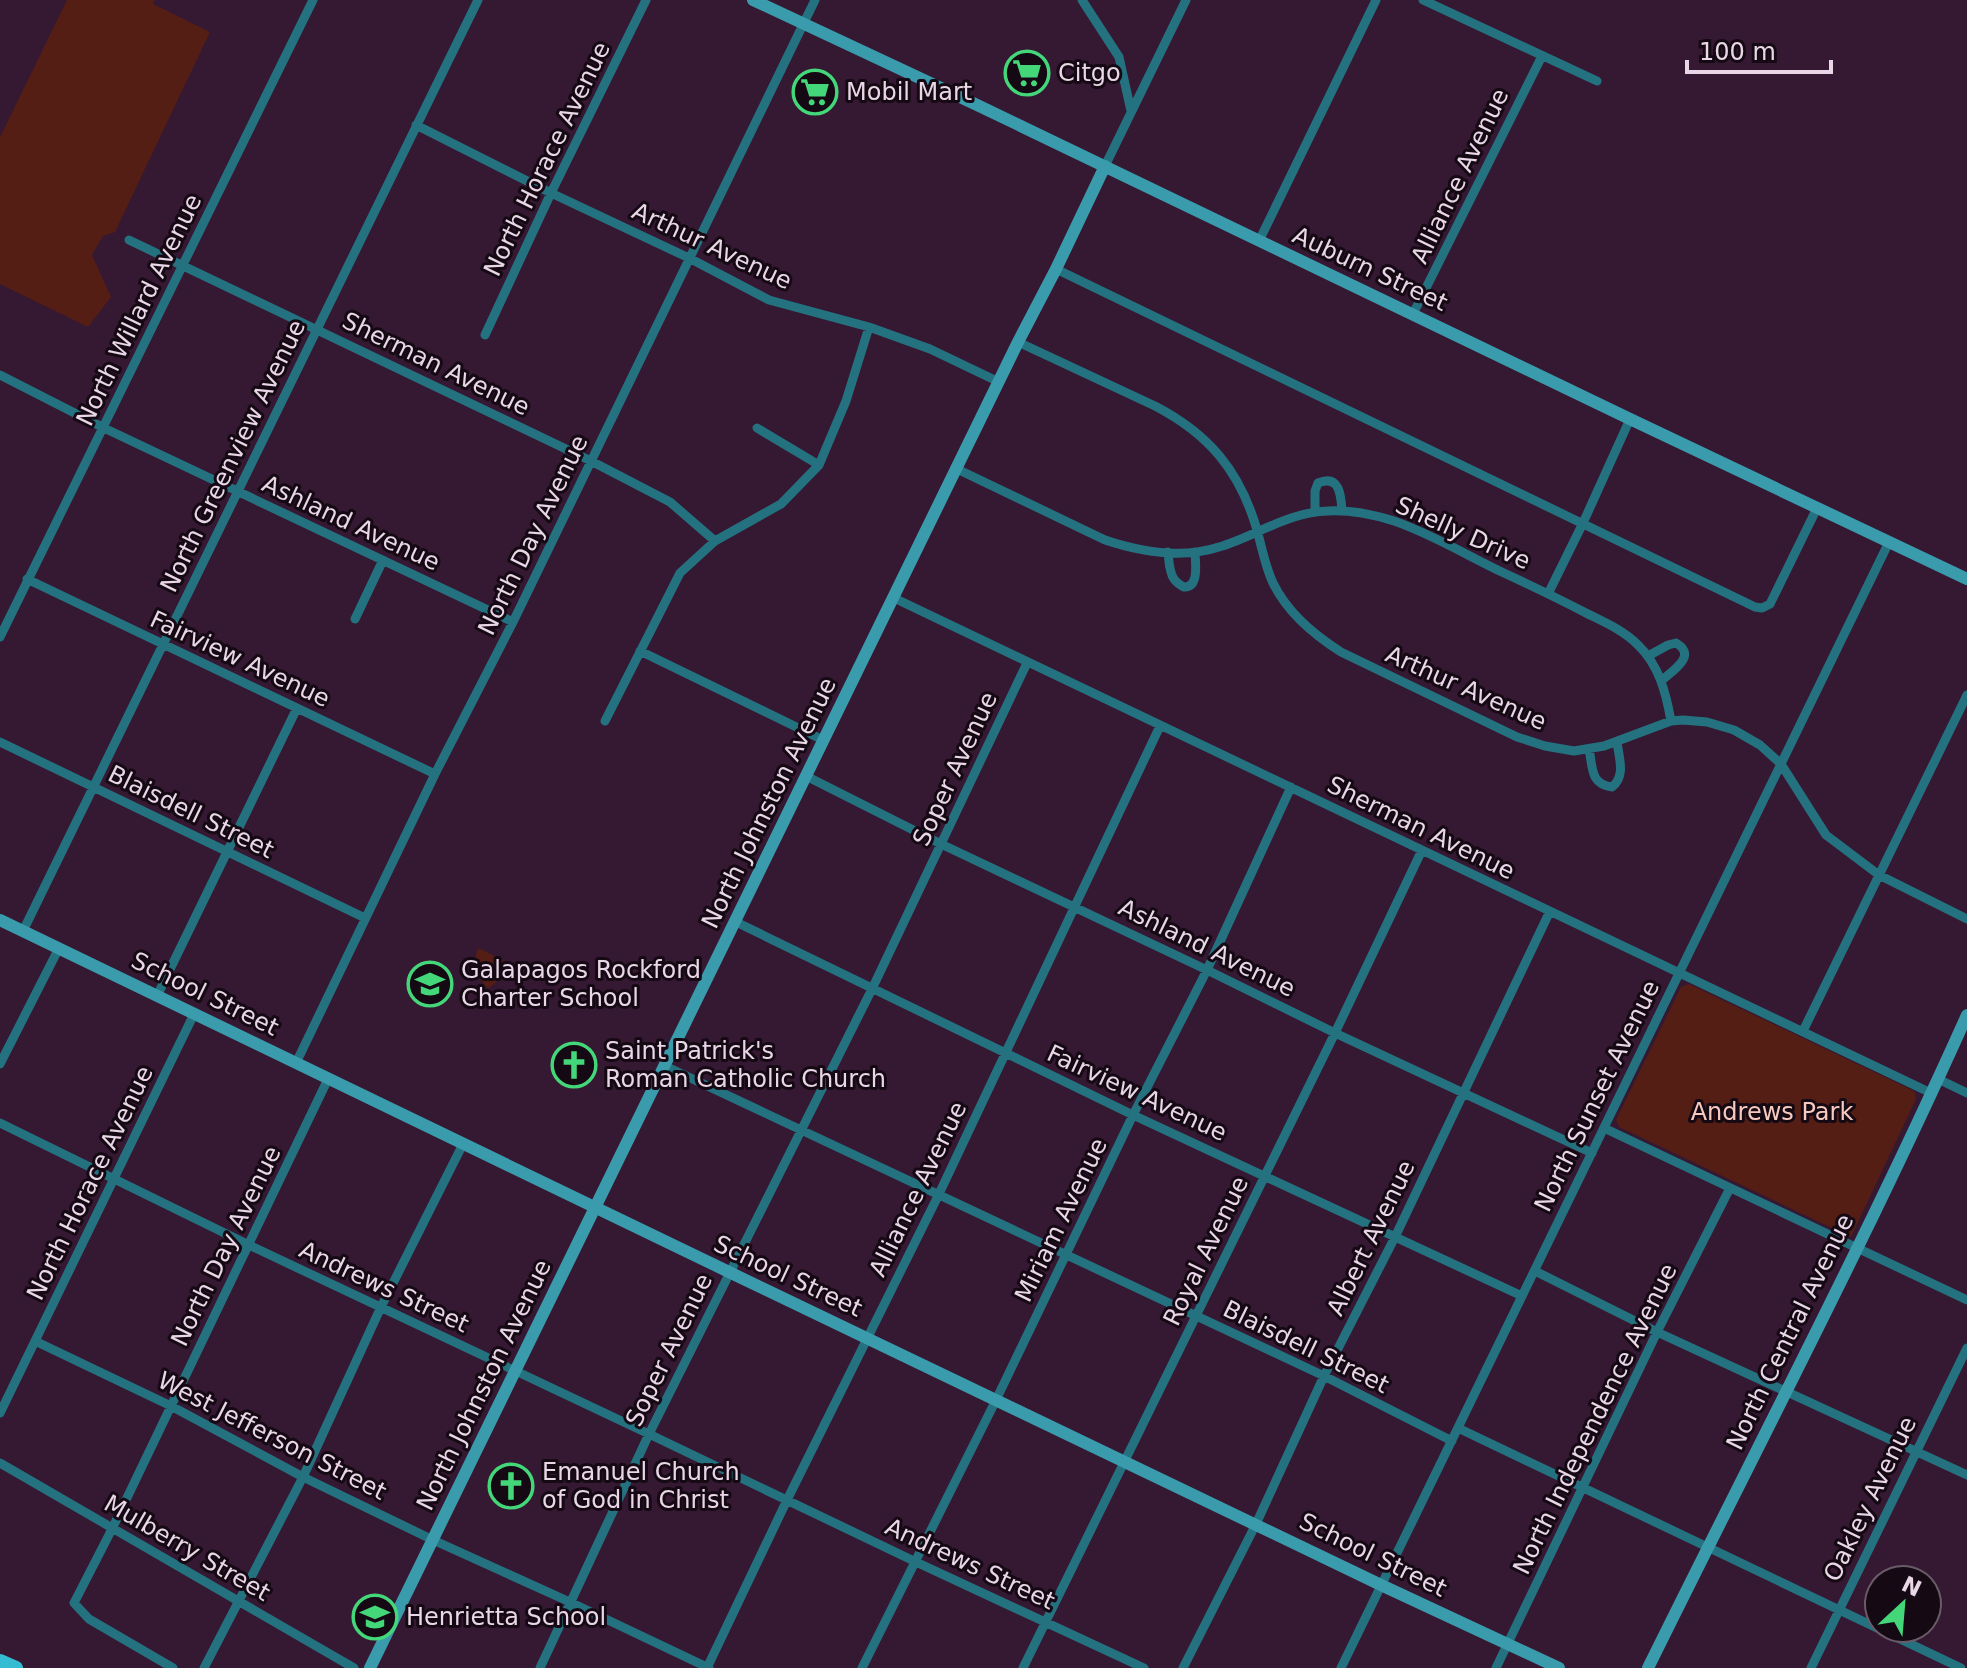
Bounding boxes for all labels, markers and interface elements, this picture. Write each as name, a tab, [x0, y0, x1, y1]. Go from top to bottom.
scale bar	[1687, 24, 1831, 74]
street label: North Horace Avenue	[478, 37, 616, 281]
text: 100 m	[1699, 38, 1776, 66]
supermarket icon: Citgo	[1003, 49, 1051, 97]
place label: Citgo	[1058, 59, 1121, 87]
supermarket icon: Mobil Mart	[791, 68, 839, 116]
place label: Mobil Mart	[846, 78, 972, 106]
street label: Alliance Avenue	[1406, 84, 1514, 268]
street label: North Willard Avenue	[71, 190, 207, 430]
street label: Arthur Avenue	[628, 197, 796, 295]
street label: Auburn Street	[1288, 221, 1452, 317]
street label: Sherman Avenue	[338, 307, 534, 421]
street label: North Greenview Avenue	[155, 315, 311, 597]
street label: North Day Avenue	[472, 430, 594, 640]
street label: Ashland Avenue	[258, 470, 444, 576]
street label: Shelly Drive	[1391, 491, 1535, 575]
street label: Fairview Avenue	[146, 605, 334, 713]
street label: Arthur Avenue	[1381, 640, 1551, 736]
street label: North Johnston Avenue	[696, 673, 842, 933]
street label: Soper Avenue	[907, 688, 1003, 850]
street label: Blaisdell Street	[104, 760, 278, 864]
street label: Sherman Avenue	[1323, 771, 1519, 885]
street label: Ashland Avenue	[1114, 893, 1300, 1003]
street label: School Street	[127, 946, 283, 1042]
place label: Galapagos Rockford Charter School	[461, 956, 701, 1012]
school or university icon: Galapagos Rockford Charter School	[406, 960, 454, 1008]
street label: North Sunset Avenue	[1529, 976, 1665, 1216]
place label: Saint Patrick's Roman Catholic Church	[605, 1037, 886, 1093]
street label: Fairview Avenue	[1043, 1039, 1231, 1147]
church icon: Saint Patrick's Roman Catholic Church	[550, 1041, 598, 1089]
street label: North Horace Avenue	[21, 1061, 159, 1305]
street label: Alliance Avenue	[864, 1097, 972, 1281]
park label: Andrews Park	[1691, 1098, 1853, 1126]
street label: Miriam Avenue	[1009, 1134, 1113, 1306]
street label: North Day Avenue	[165, 1141, 287, 1351]
street label: Albert Avenue	[1321, 1156, 1421, 1320]
street label: Royal Avenue	[1158, 1172, 1254, 1330]
street label: North Central Avenue	[1721, 1209, 1859, 1455]
street label: School Street	[709, 1229, 867, 1323]
street label: Andrews Street	[295, 1236, 473, 1338]
street label: North Johnston Avenue	[411, 1255, 557, 1515]
street label: North Independence Avenue	[1507, 1259, 1683, 1579]
street label: Soper Avenue	[620, 1269, 718, 1431]
street label: Blaisdell Street	[1219, 1295, 1393, 1399]
street label: West Jefferson Street	[153, 1366, 391, 1506]
street label: Oakley Avenue	[1818, 1412, 1922, 1586]
place label: Emanuel Church of God in Christ	[542, 1458, 740, 1514]
church icon: Emanuel Church of God in Christ	[487, 1462, 535, 1510]
street label: Mulberry Street	[99, 1489, 275, 1607]
street label: School Street	[1295, 1507, 1451, 1603]
street label: Andrews Street	[881, 1513, 1059, 1615]
north arrow	[1863, 1564, 1943, 1644]
text: N	[1898, 1571, 1925, 1602]
school or university icon: Henrietta School	[351, 1593, 399, 1641]
place label: Henrietta School	[406, 1603, 606, 1631]

